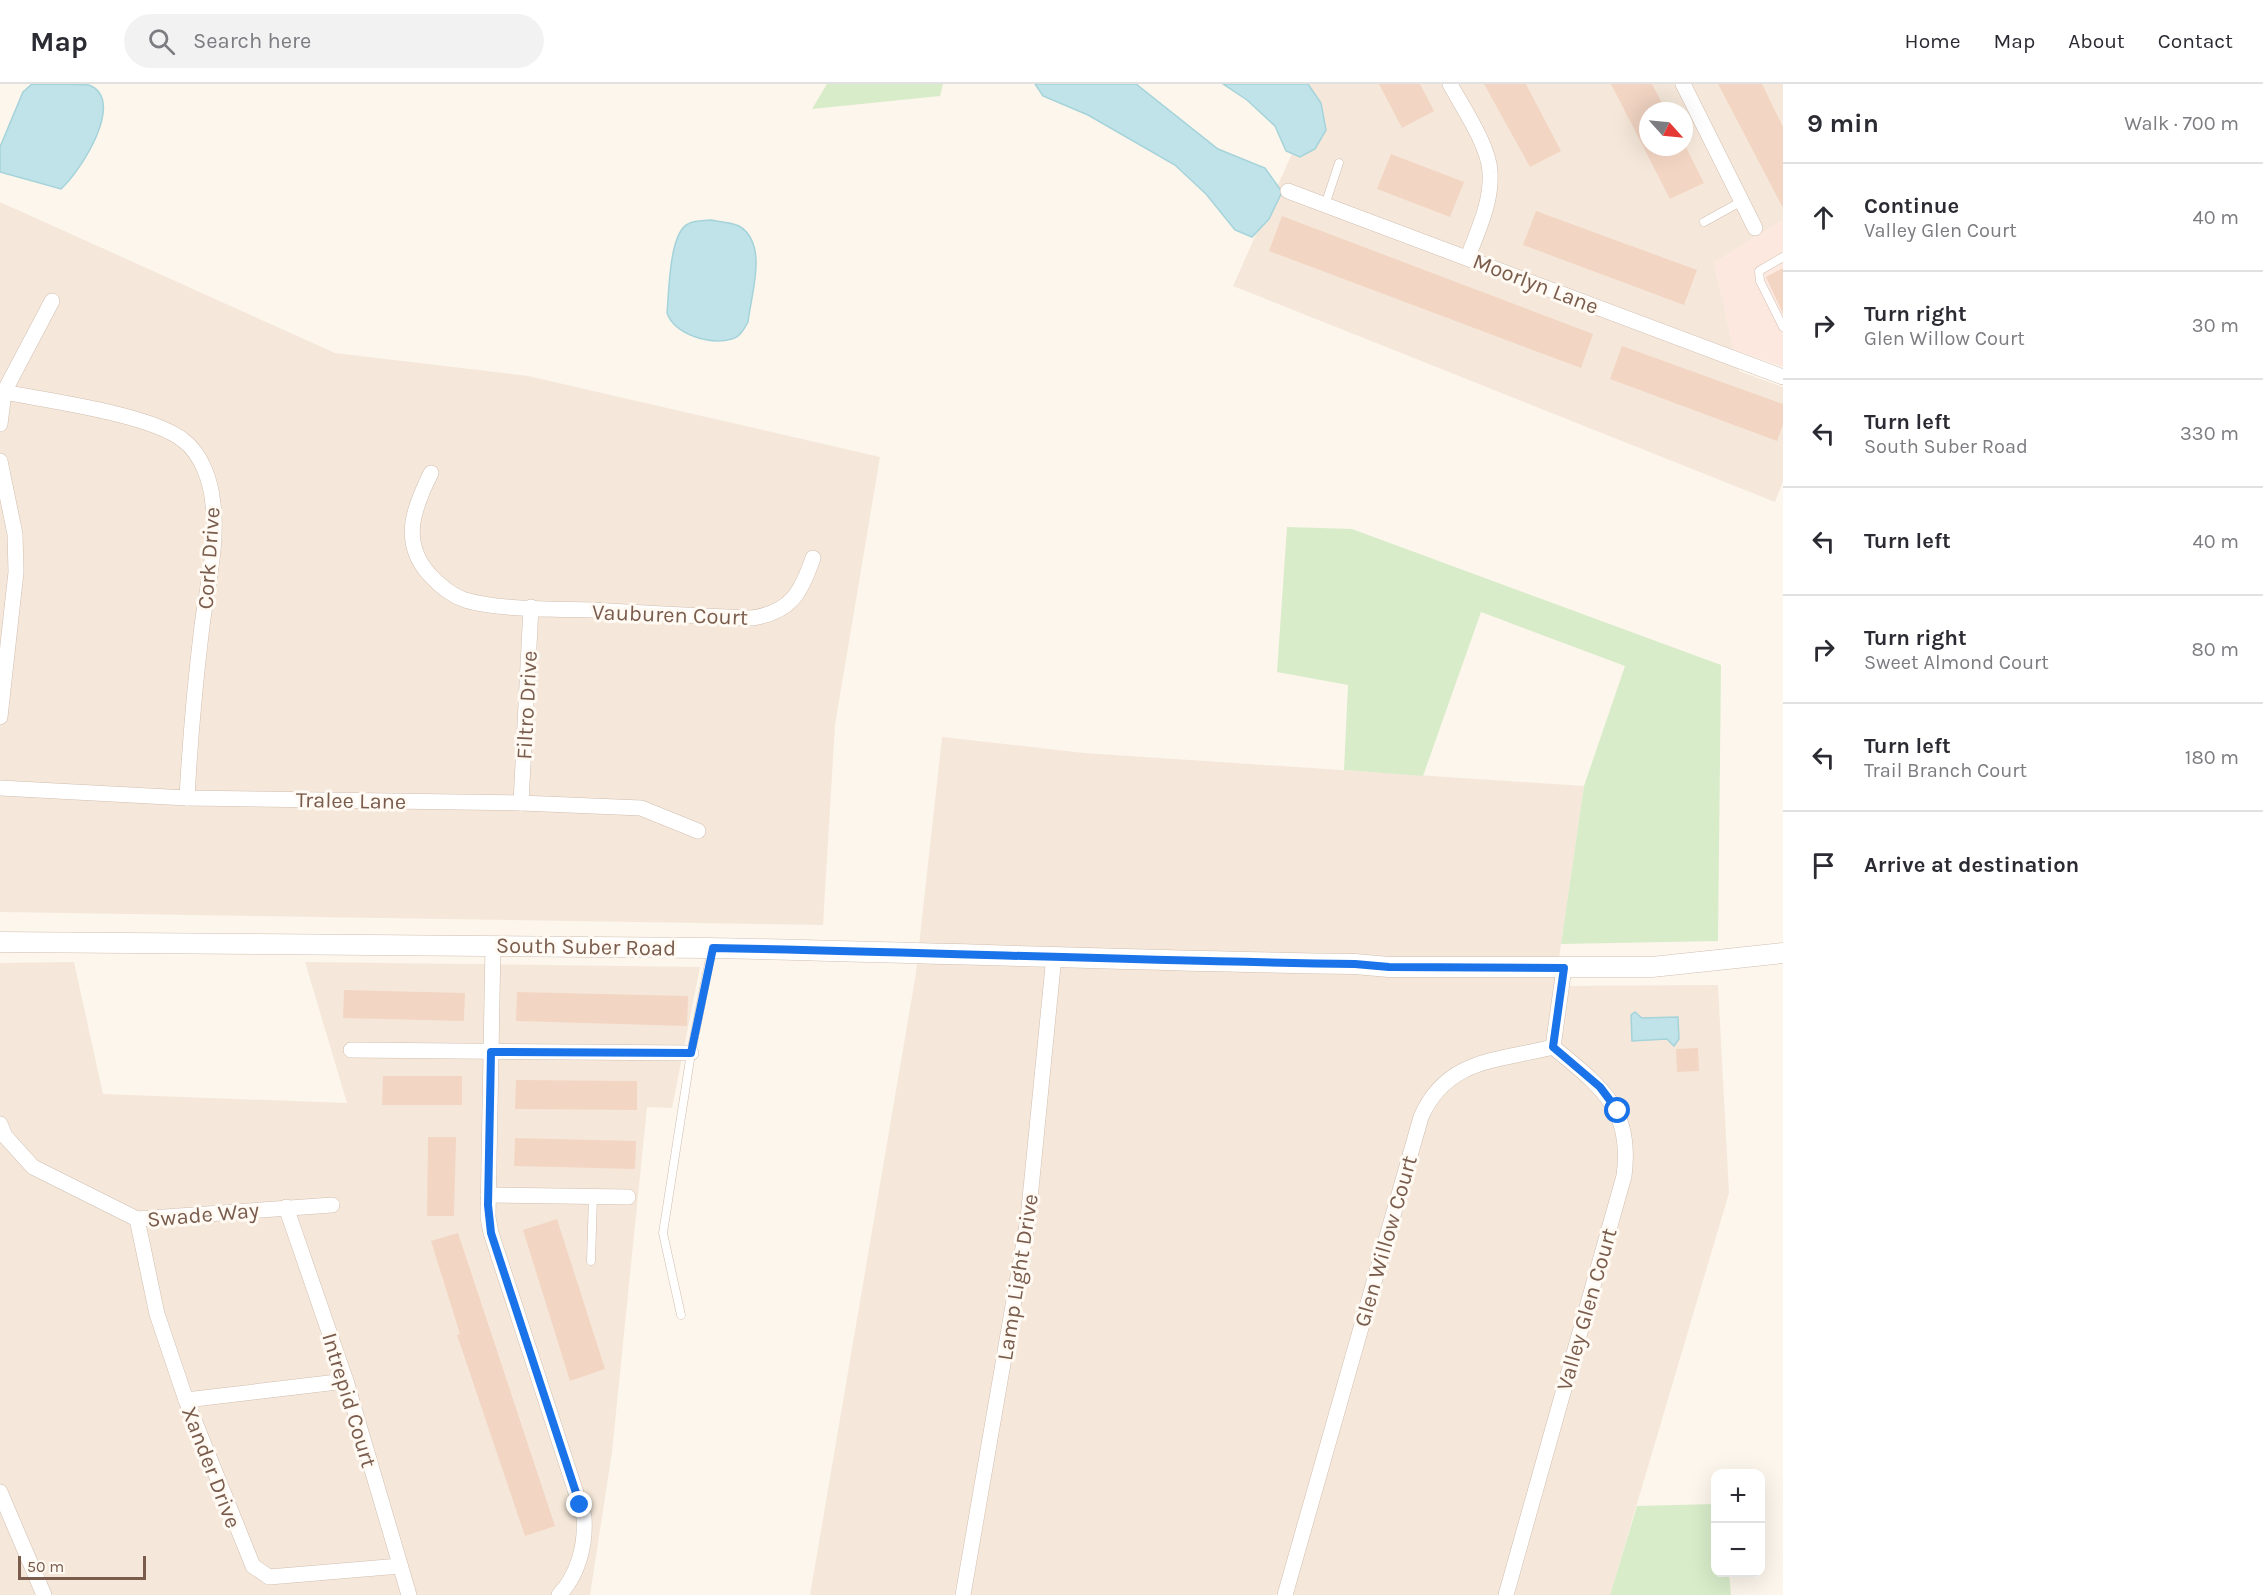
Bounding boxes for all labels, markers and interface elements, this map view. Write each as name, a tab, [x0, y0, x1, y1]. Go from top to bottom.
search box	[124, 14, 544, 68]
text: Map	[30, 25, 88, 58]
icon: search	[145, 25, 178, 58]
text: Search here	[193, 28, 311, 54]
text: Home	[1905, 29, 1961, 53]
text: Map	[1994, 29, 2035, 53]
text: About	[2068, 29, 2125, 53]
text: Contact	[2158, 29, 2233, 53]
north arrow	[1639, 102, 1693, 156]
text: 9 min	[1807, 108, 1879, 139]
text: Walk · 700 m	[2124, 112, 2239, 135]
text: Continue	[1864, 193, 1959, 219]
icon: ahead	[1807, 201, 1840, 234]
text: 40 m	[2193, 206, 2239, 229]
text: Valley Glen Court	[1864, 219, 2017, 242]
street label: Moorlyn Lane	[1469, 248, 1602, 320]
text: Turn right	[1864, 301, 1967, 327]
icon: right	[1807, 309, 1840, 342]
text: 30 m	[2192, 314, 2239, 337]
text: Glen Willow Court	[1864, 327, 2025, 350]
text: Turn left	[1864, 409, 1951, 435]
icon: left	[1807, 417, 1840, 450]
text: 330 m	[2180, 422, 2239, 445]
text: South Suber Road	[1864, 435, 2028, 458]
street label: Cork Drive	[192, 506, 226, 610]
icon: left	[1807, 525, 1840, 558]
text: Turn left	[1864, 528, 1951, 554]
text: 40 m	[2193, 530, 2239, 553]
street label: Vauburen Court	[591, 599, 749, 631]
text: Turn right	[1864, 625, 1967, 651]
icon: right	[1807, 633, 1840, 666]
text: 80 m	[2191, 638, 2239, 661]
street label: Filtro Drive	[511, 650, 543, 760]
text: Sweet Almond Court	[1864, 651, 2049, 674]
text: Turn left	[1864, 733, 1951, 759]
icon: left	[1807, 741, 1840, 774]
text: 180 m	[2185, 746, 2239, 769]
text: Trail Branch Court	[1864, 759, 2027, 782]
street label: Tralee Lane	[296, 787, 406, 815]
icon: arrive	[1807, 849, 1840, 882]
text: Arrive at destination	[1864, 852, 2079, 878]
street label: South Suber Road	[496, 932, 676, 962]
route start	[1604, 1097, 1630, 1123]
street label: Glen Willow Court	[1349, 1153, 1423, 1330]
street label: Lamp Light Drive	[992, 1192, 1044, 1362]
street label: Swade Way	[146, 1197, 260, 1233]
street label: Valley Glen Court	[1551, 1225, 1623, 1394]
street label: Intrepid Court	[316, 1330, 382, 1471]
street label: Xander Drive	[176, 1403, 246, 1532]
map controls	[1711, 1469, 1765, 1577]
button: +	[1711, 1469, 1765, 1523]
route end	[566, 1491, 592, 1517]
button: −	[1711, 1523, 1765, 1577]
scale bar	[18, 1553, 146, 1580]
text: 50 m	[27, 1557, 64, 1576]

